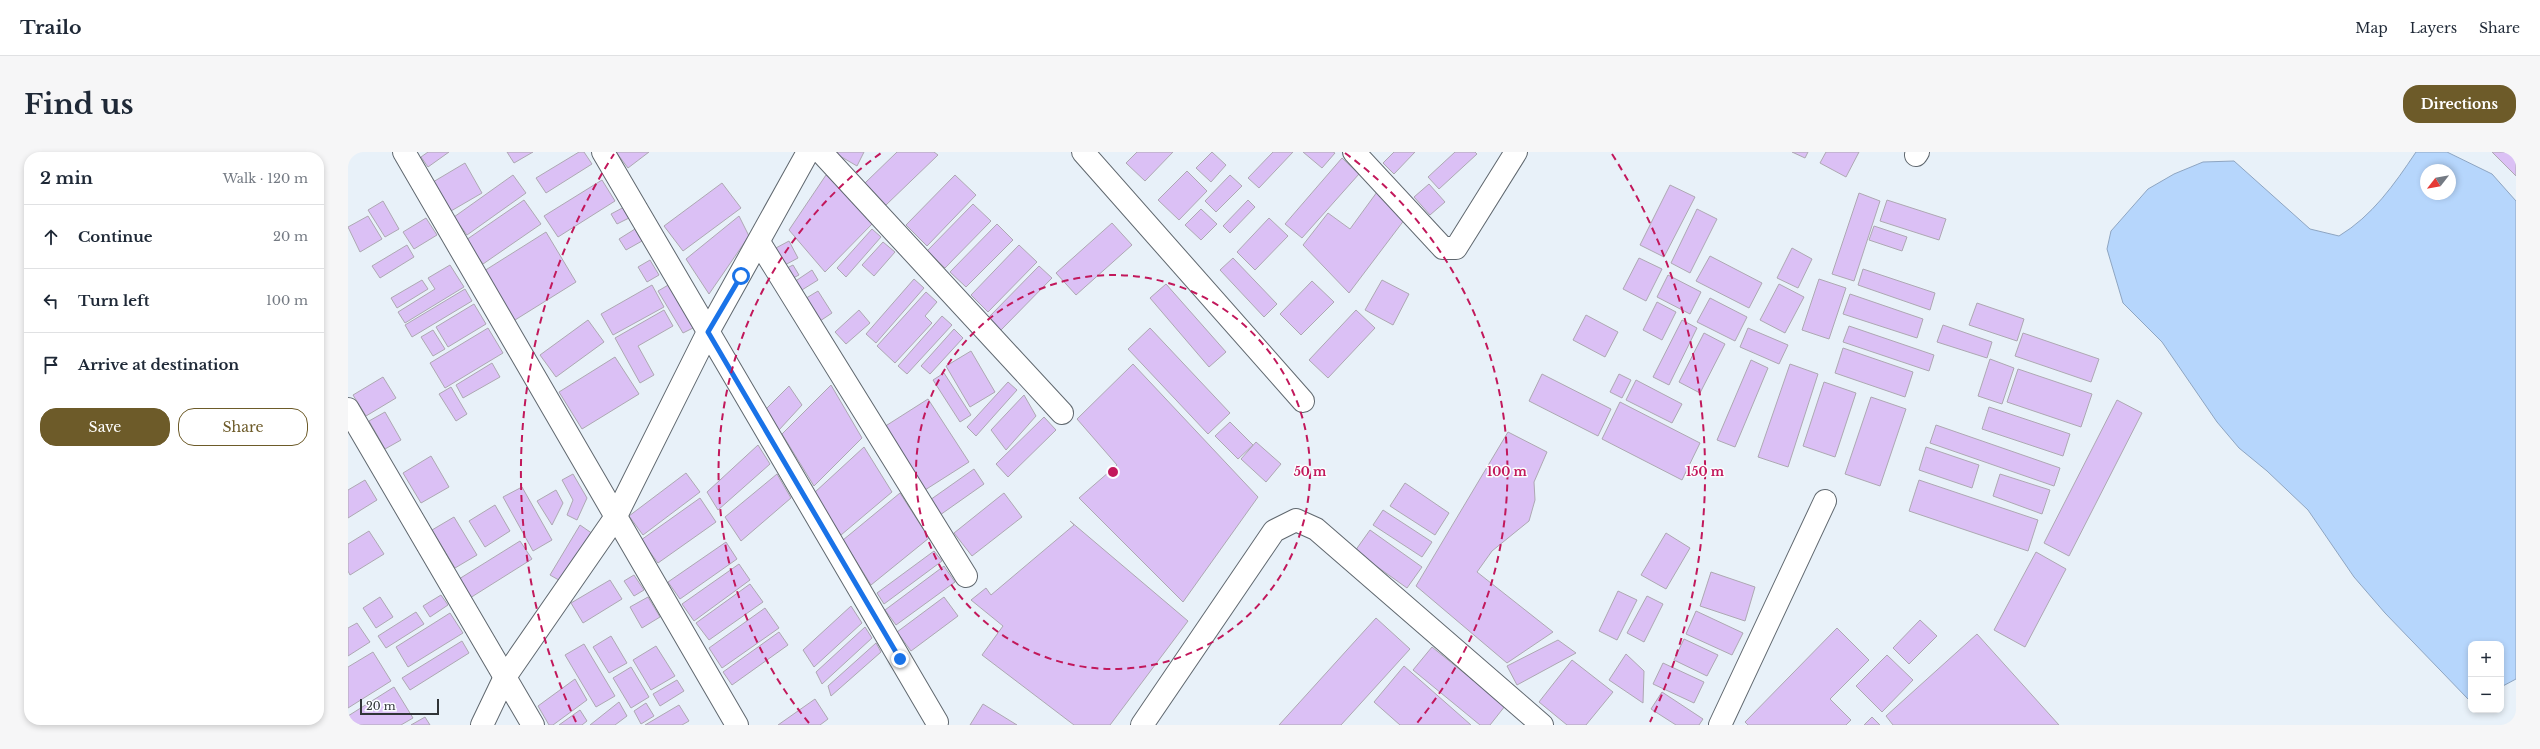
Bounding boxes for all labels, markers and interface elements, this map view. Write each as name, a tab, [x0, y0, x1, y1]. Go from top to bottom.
text: Trailo	[20, 16, 82, 39]
text: Map	[2355, 19, 2388, 37]
text: Layers	[2410, 19, 2457, 37]
text: Share	[2479, 19, 2520, 37]
button: Directions	[2403, 85, 2516, 123]
text: Find us	[24, 87, 134, 122]
north arrow	[2420, 164, 2456, 200]
text: 2 min	[40, 168, 93, 189]
text: Walk · 120 m	[223, 170, 308, 187]
icon: ahead	[40, 226, 62, 248]
text: Continue	[78, 227, 153, 246]
text: 20 m	[273, 228, 308, 245]
route start	[732, 267, 750, 285]
icon: left	[40, 290, 62, 312]
text: Turn left	[78, 291, 149, 310]
text: 100 m	[266, 292, 308, 309]
icon: arrive	[40, 354, 62, 376]
text: Arrive at destination	[78, 355, 239, 374]
button: Save	[40, 408, 170, 446]
button: Share	[178, 408, 308, 446]
text: 50 m	[1294, 464, 1327, 479]
text: 100 m	[1487, 464, 1528, 479]
text: 150 m	[1686, 464, 1725, 479]
centre of rings	[1106, 465, 1120, 479]
map controls	[2468, 641, 2504, 713]
button: +	[2468, 641, 2504, 677]
route end	[891, 650, 909, 668]
button: −	[2468, 677, 2504, 713]
scale bar	[360, 697, 439, 716]
text: 20 m	[366, 699, 396, 713]

